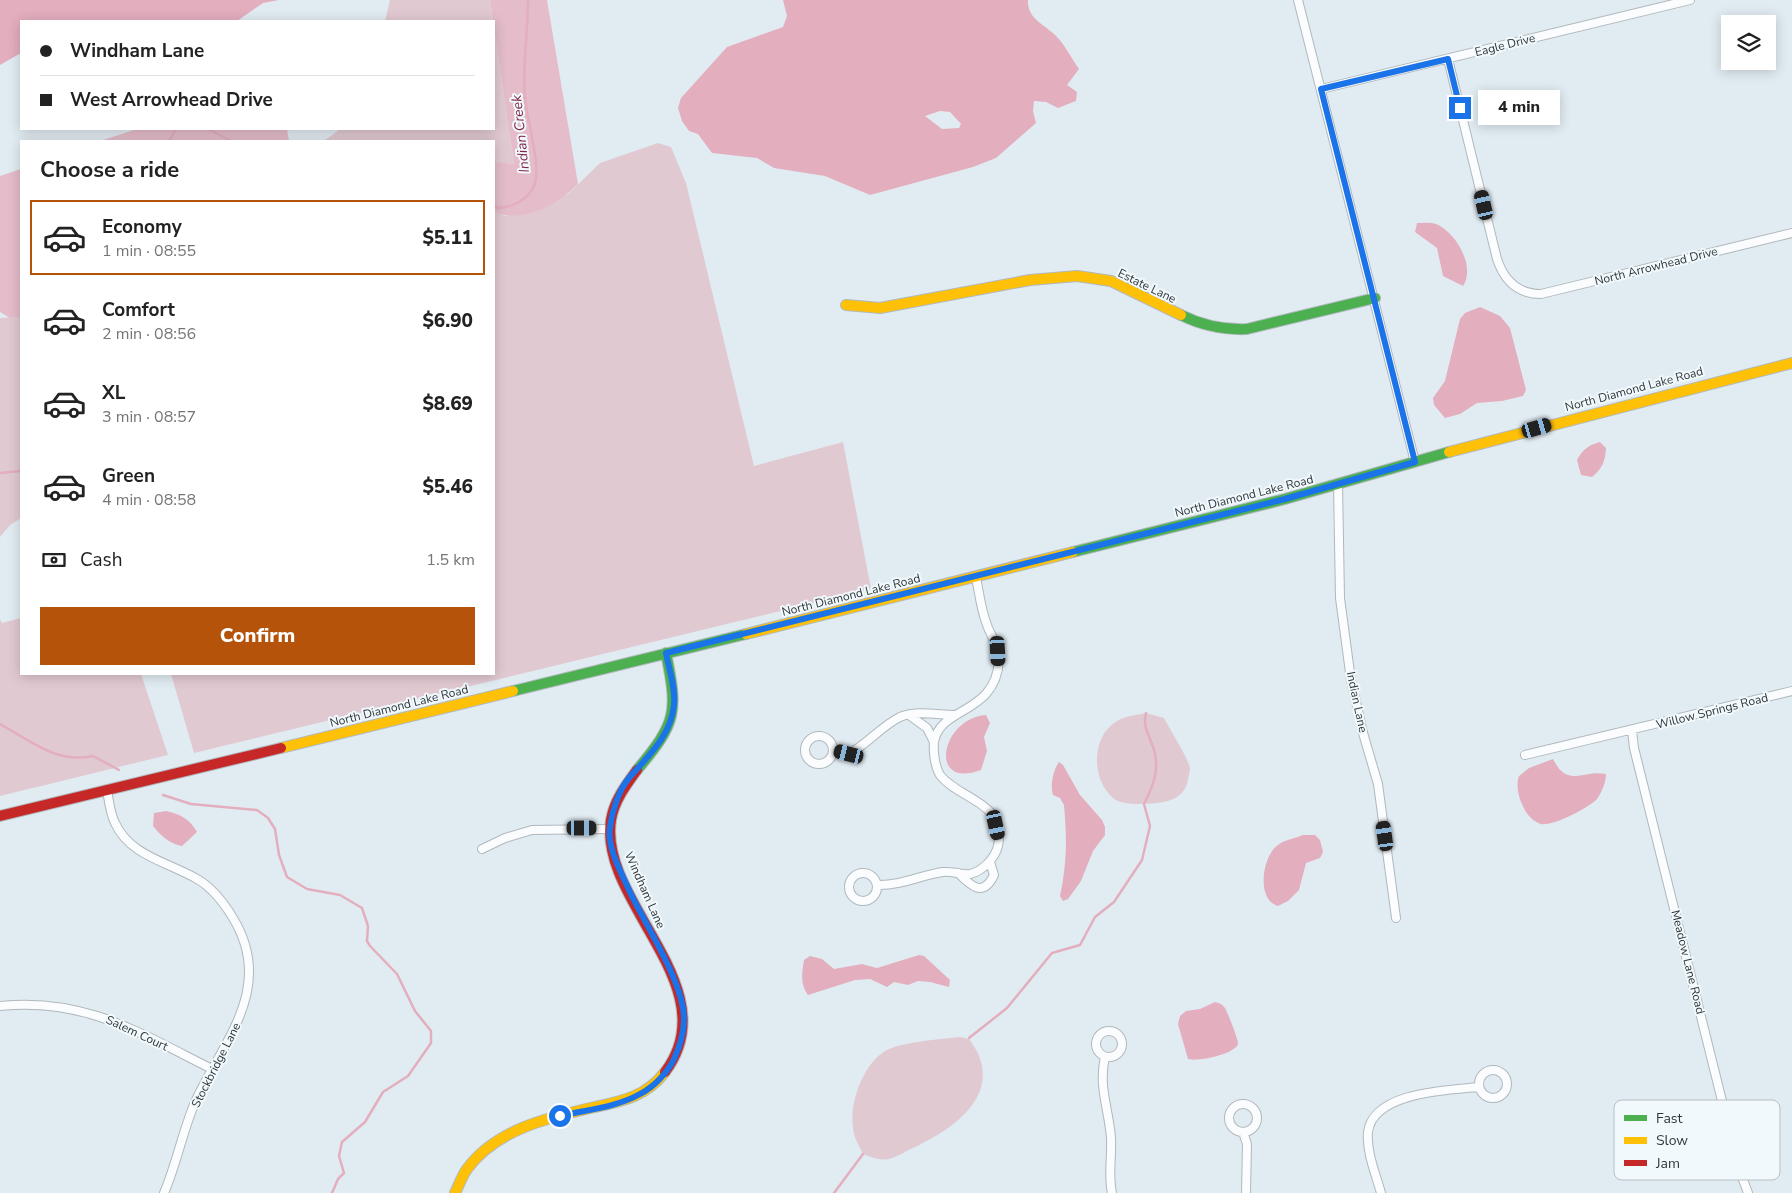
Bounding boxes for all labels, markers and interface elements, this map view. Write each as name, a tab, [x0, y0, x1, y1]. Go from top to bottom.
map controls	[1721, 15, 1776, 70]
button: layers	[1721, 15, 1776, 70]
street label: Eagle Drive	[1473, 30, 1537, 60]
text: Windham Lane	[70, 38, 204, 64]
text: West Arrowhead Drive	[70, 87, 273, 113]
callout: 4 min	[1478, 90, 1560, 126]
water label: Indian Creek	[507, 93, 534, 174]
text: 4 min	[1498, 96, 1540, 118]
route end	[1449, 97, 1471, 119]
text: Choose a ride	[40, 155, 179, 185]
car	[1473, 189, 1494, 221]
text: Economy	[102, 214, 182, 240]
icon: car	[42, 215, 87, 260]
text: $5.11	[422, 225, 473, 251]
text: 1 min · 08:55	[102, 240, 196, 262]
street label: North Arrowhead Drive	[1593, 243, 1719, 289]
street label: Estate Lane	[1115, 265, 1179, 307]
text: Comfort	[102, 297, 175, 323]
icon: car	[42, 298, 87, 343]
text: $6.90	[422, 308, 473, 334]
text: 2 min · 08:56	[102, 323, 196, 345]
street label: North Diamond Lake Road	[1563, 363, 1705, 415]
text: XL	[102, 380, 125, 406]
icon: car	[42, 381, 87, 426]
text: $8.69	[422, 391, 473, 417]
text: 3 min · 08:57	[102, 406, 196, 428]
car	[1520, 417, 1553, 439]
text: Green	[102, 463, 155, 489]
icon: car	[42, 464, 87, 509]
street label: North Diamond Lake Road	[1173, 471, 1315, 521]
text: $5.46	[422, 474, 473, 500]
text: 4 min · 08:58	[102, 489, 196, 511]
icon: cash	[40, 546, 68, 574]
text: Cash	[80, 547, 122, 573]
text: 1.5 km	[426, 549, 475, 571]
street label: North Diamond Lake Road	[780, 570, 922, 620]
button: Confirm	[40, 607, 475, 665]
car	[989, 636, 1006, 666]
street label: Indian Lane	[1343, 670, 1371, 734]
street label: North Diamond Lake Road	[328, 681, 470, 731]
street label: Willow Springs Road	[1654, 689, 1770, 733]
car	[832, 743, 865, 765]
car	[985, 809, 1006, 841]
car	[1375, 820, 1394, 852]
car	[567, 821, 597, 836]
street label: Windham Lane	[621, 849, 669, 931]
street label: Meadow Lane Road	[1667, 908, 1709, 1016]
street label: Salem Court	[103, 1012, 171, 1055]
street label: Stockbridge Lane	[188, 1020, 244, 1110]
legend	[1614, 1100, 1780, 1180]
route start	[549, 1105, 571, 1127]
text: Fast	[1656, 1109, 1682, 1128]
text: Slow	[1656, 1131, 1688, 1150]
text: Jam	[1655, 1154, 1680, 1173]

